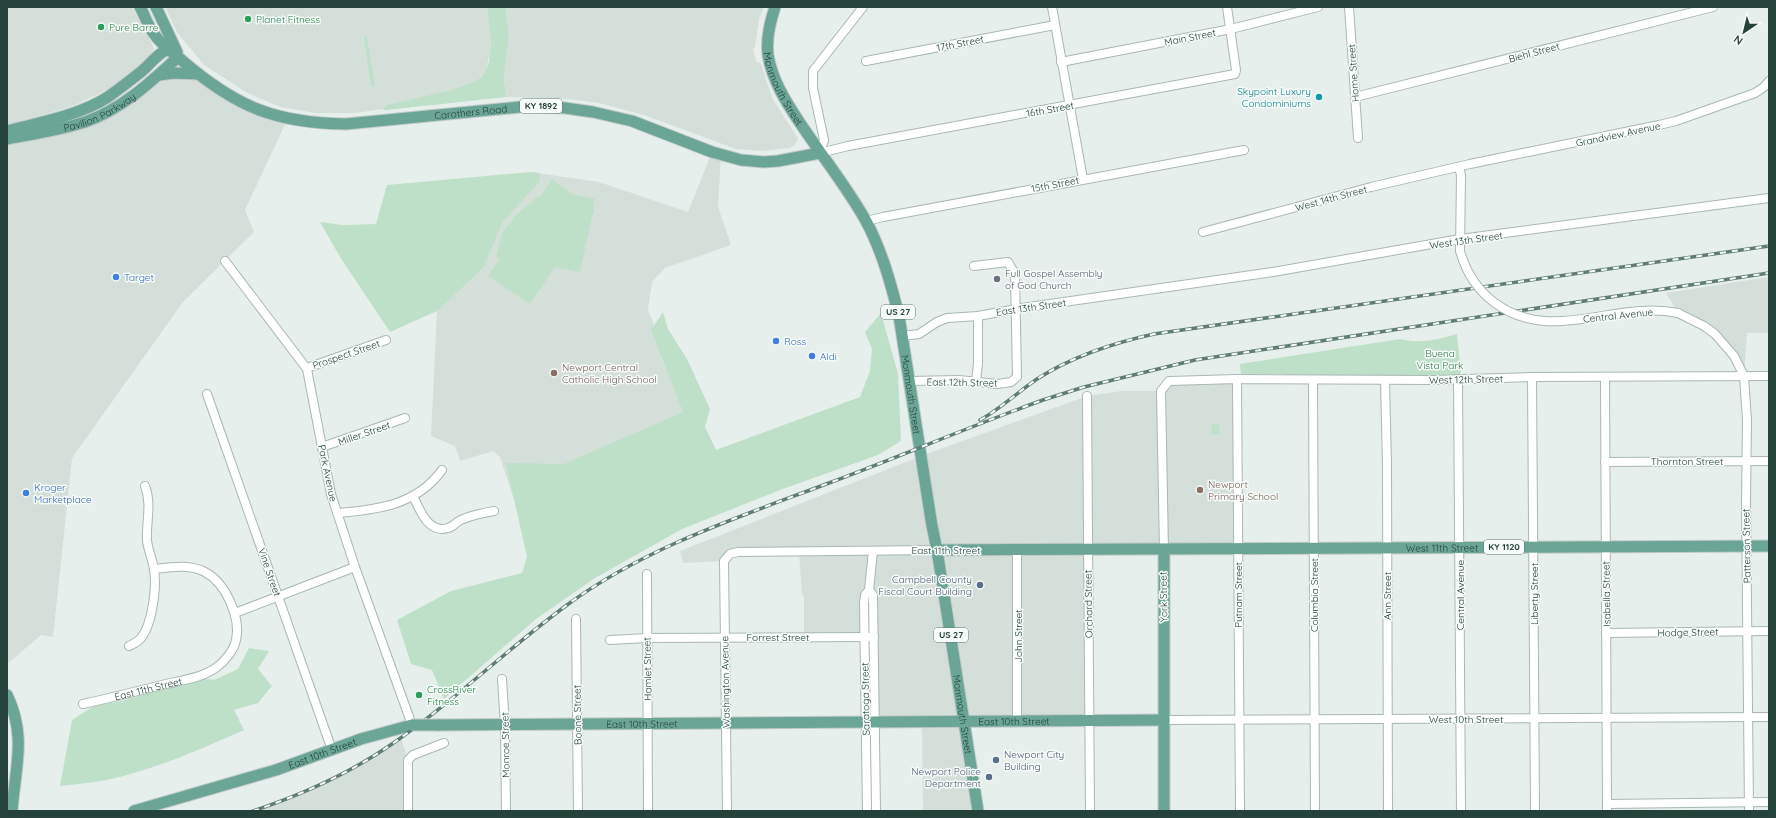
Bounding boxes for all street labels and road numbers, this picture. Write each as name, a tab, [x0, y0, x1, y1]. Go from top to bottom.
street label: Main Street	[1163, 26, 1218, 49]
street label: 17th Street	[935, 32, 985, 54]
street label: Biehl Street	[1507, 39, 1562, 66]
street label: Home Street	[1345, 43, 1362, 102]
street label: Monmouth Street	[761, 51, 806, 129]
street label: Pavilion Parkway	[62, 90, 138, 135]
road number: KY 1892	[520, 99, 562, 113]
street label: 16th Street	[1025, 99, 1076, 120]
street label: Carothers Road	[434, 102, 508, 122]
street label: Grandview Avenue	[1575, 119, 1662, 150]
street label: 15th Street	[1030, 173, 1081, 195]
street label: West 14th Street	[1294, 182, 1369, 214]
street label: West 13th Street	[1429, 229, 1504, 252]
street label: East 13th Street	[995, 296, 1068, 319]
road number: US 27	[881, 305, 915, 319]
street label: Central Avenue	[1582, 305, 1654, 326]
street label: Prospect Street	[311, 337, 382, 372]
street label: Monmouth Street	[898, 354, 924, 436]
street label: West 12th Street	[1429, 372, 1504, 387]
street label: East 12th Street	[926, 375, 998, 390]
street label: Miller Street	[336, 418, 393, 448]
street label: Park Avenue	[315, 443, 340, 503]
street label: Thornton Street	[1651, 455, 1724, 468]
street label: Patterson Street	[1739, 508, 1754, 583]
road number: KY 1120	[1484, 540, 1524, 554]
street label: West 11th Street	[1406, 541, 1479, 555]
street label: East 11th Street	[911, 544, 981, 557]
street label: Vine Street	[255, 546, 284, 599]
street label: Columbia Street	[1308, 557, 1321, 632]
street label: Central Avenue	[1454, 559, 1467, 630]
street label: Isabella Street	[1599, 560, 1614, 627]
street label: Putnam Street	[1232, 561, 1245, 628]
street label: Liberty Street	[1528, 562, 1541, 625]
street label: Orchard Street	[1081, 569, 1096, 638]
street label: York Street	[1157, 571, 1170, 622]
street label: Ann Street	[1381, 571, 1394, 620]
street label: John Street	[1012, 609, 1025, 663]
street label: Hodge Street	[1657, 625, 1719, 640]
road number: US 27	[934, 628, 968, 642]
street label: Forrest Street	[747, 631, 810, 644]
street label: Washington Avenue	[718, 635, 733, 728]
street label: Hamlet Street	[640, 636, 655, 701]
street label: Saratoga Street	[858, 662, 873, 736]
street label: Monmouth Street	[950, 674, 975, 756]
street label: East 11th Street	[113, 675, 184, 704]
street label: Boone Street	[570, 684, 585, 745]
street label: Monroe Street	[498, 712, 513, 778]
street label: West 10th Street	[1429, 713, 1504, 726]
street label: East 10th Street	[978, 715, 1050, 728]
street label: East 10th Street	[606, 717, 678, 731]
street label: East 10th Street	[287, 735, 359, 772]

